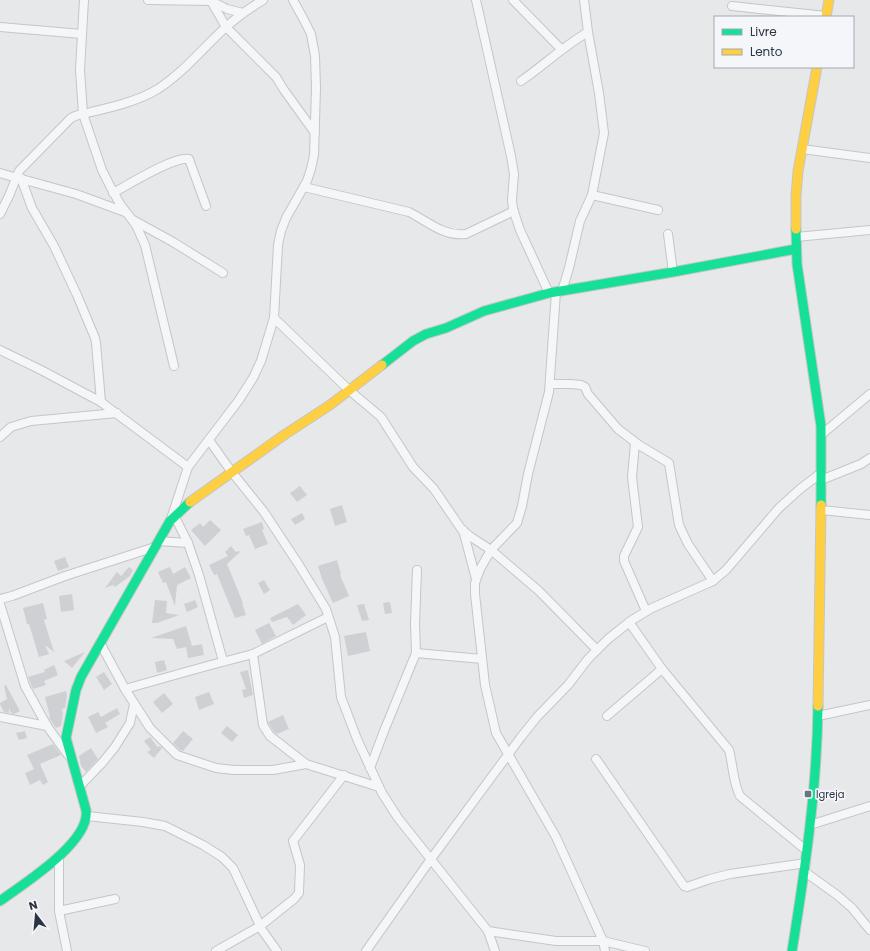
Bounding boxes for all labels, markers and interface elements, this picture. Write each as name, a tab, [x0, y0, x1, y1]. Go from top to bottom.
legend	[714, 16, 854, 68]
text: Livre	[750, 23, 777, 40]
text: Lento	[750, 43, 783, 60]
place label: Igreja	[816, 787, 844, 802]
marker: Igreja	[803, 789, 813, 799]
north arrow	[16, 895, 56, 935]
text: N	[27, 897, 39, 914]

